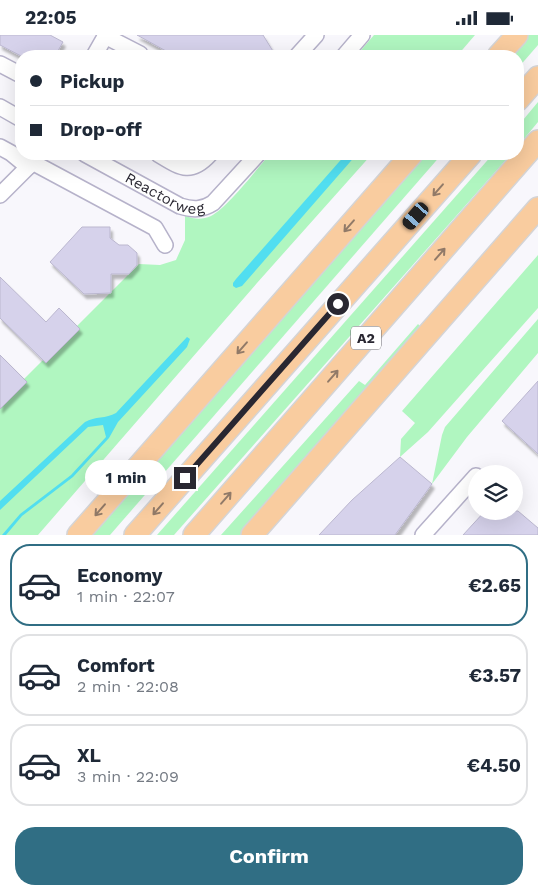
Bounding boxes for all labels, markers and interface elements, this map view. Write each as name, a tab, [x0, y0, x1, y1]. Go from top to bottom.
text: 22:05	[25, 6, 77, 29]
text: Pickup	[60, 70, 124, 93]
text: Drop-off	[60, 118, 142, 141]
street label: Reactorweg	[122, 169, 206, 218]
one-way arrow	[433, 184, 444, 197]
car	[400, 200, 431, 232]
one-way arrow	[343, 220, 355, 233]
one-way arrow	[434, 247, 445, 260]
route start	[327, 293, 349, 315]
road number: A2	[351, 327, 381, 349]
one-way arrow	[236, 342, 248, 355]
one-way arrow	[327, 370, 338, 383]
callout: 1 min	[85, 461, 168, 495]
map controls	[468, 465, 523, 520]
button: layers	[468, 465, 523, 520]
route end	[174, 467, 196, 489]
text: 1 min	[105, 468, 147, 487]
one-way arrow	[220, 492, 232, 505]
one-way arrow	[152, 503, 163, 516]
one-way arrow	[94, 504, 106, 517]
icon: car	[17, 563, 62, 608]
text: Economy	[77, 564, 162, 587]
text: €2.65	[468, 574, 521, 597]
text: 1 min · 22:07	[77, 587, 175, 606]
icon: car	[17, 653, 62, 698]
text: Comfort	[77, 654, 155, 677]
text: €3.57	[469, 664, 521, 687]
text: 2 min · 22:08	[77, 677, 179, 696]
icon: car	[17, 743, 62, 788]
text: XL	[77, 744, 101, 767]
text: €4.50	[467, 754, 521, 777]
text: 3 min · 22:09	[77, 767, 179, 786]
button: Confirm	[15, 827, 523, 885]

